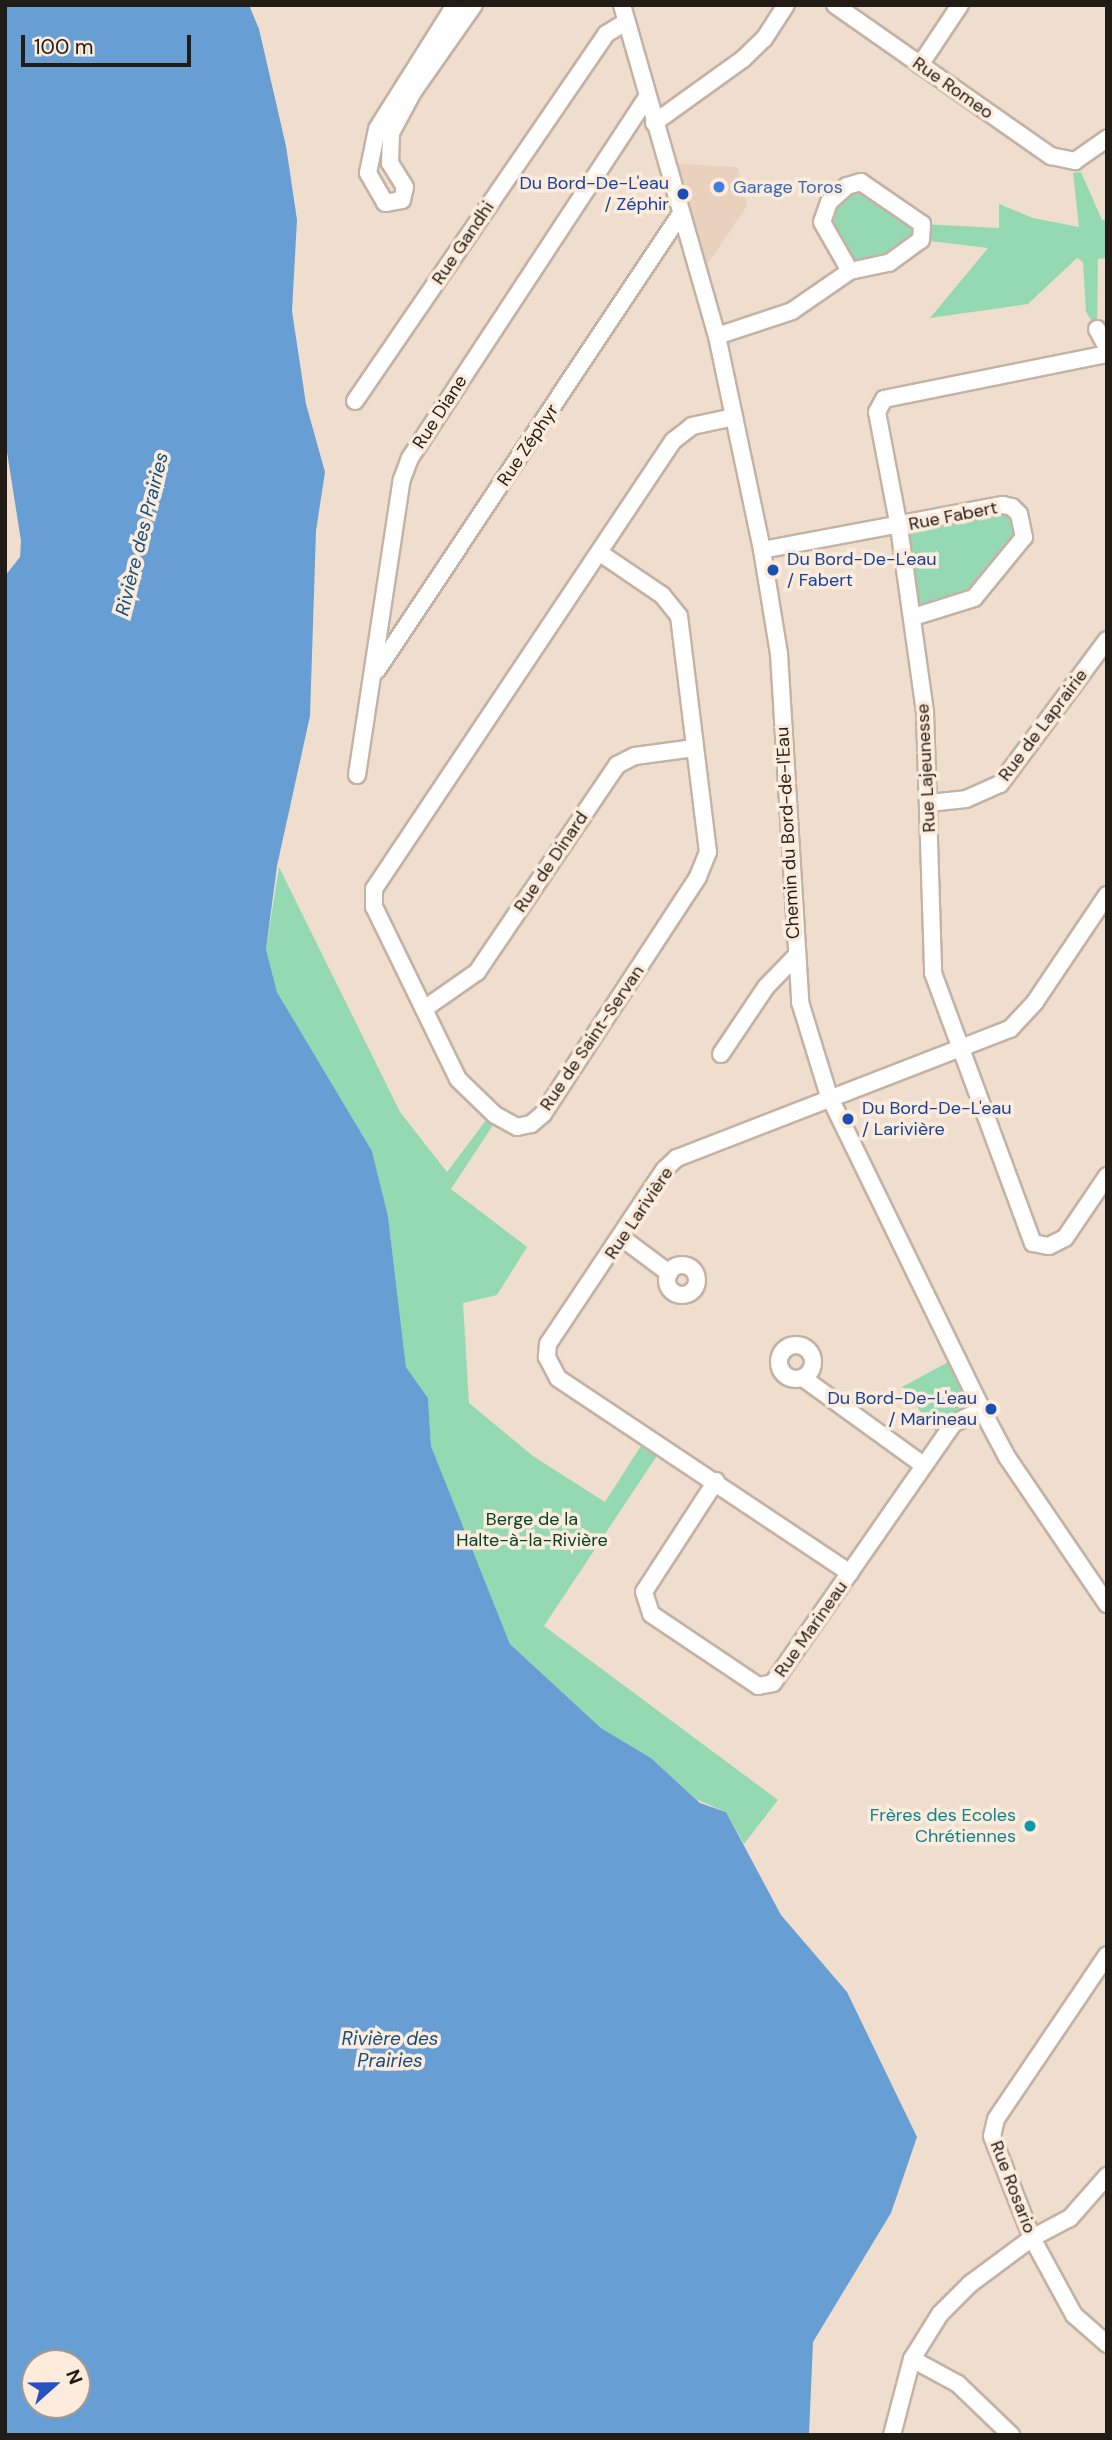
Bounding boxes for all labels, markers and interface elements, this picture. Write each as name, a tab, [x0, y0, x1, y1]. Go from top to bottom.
scale bar	[24, 21, 194, 65]
text: 100 m	[34, 33, 94, 61]
street label: Rue Romeo	[908, 52, 998, 124]
place label: Du Bord-De-L'eau / Zéphir	[519, 173, 669, 216]
place label: Garage Toros	[733, 176, 843, 198]
marker: Garage Toros	[711, 179, 727, 195]
marker: Du Bord-De-L'eau / Zéphir	[675, 186, 691, 202]
street label: Rue Gandhi	[427, 197, 499, 289]
street label: Rue Diane	[408, 371, 472, 453]
street label: Rue Zéphyr	[493, 400, 563, 490]
water label: Rivière des Prairies	[111, 450, 173, 618]
street label: Rue Fabert	[907, 497, 999, 535]
place label: Du Bord-De-L'eau / Fabert	[787, 549, 937, 592]
marker: Du Bord-De-L'eau / Fabert	[765, 562, 781, 578]
street label: Rue de Laprairie	[994, 665, 1092, 785]
street label: Rue Lajeunesse	[912, 703, 940, 833]
street label: Chemin du Bord-de-l'Eau	[772, 726, 804, 940]
street label: Rue de Dinard	[509, 808, 593, 916]
street label: Rue de Saint-Servan	[535, 961, 649, 1115]
place label: Du Bord-De-L'eau / Larivière	[862, 1098, 1012, 1140]
marker: Du Bord-De-L'eau / Larivière	[840, 1111, 856, 1127]
street label: Rue Larivière	[600, 1163, 678, 1263]
place label: Du Bord-De-L'eau / Marineau	[827, 1388, 977, 1430]
marker: Du Bord-De-L'eau / Marineau	[983, 1401, 999, 1417]
park label: Berge de la Halte-à-la-Rivière	[456, 1509, 608, 1552]
street label: Rue Marineau	[770, 1577, 852, 1681]
place label: Frères des Ecoles Chrétiennes	[870, 1805, 1016, 1848]
marker: Frères des Ecoles Chrétiennes	[1022, 1818, 1038, 1834]
water label: Rivière des Prairies	[342, 2028, 438, 2072]
street label: Rue Rosario	[985, 2138, 1041, 2236]
north arrow	[21, 2349, 91, 2419]
text: N	[60, 2366, 88, 2388]

